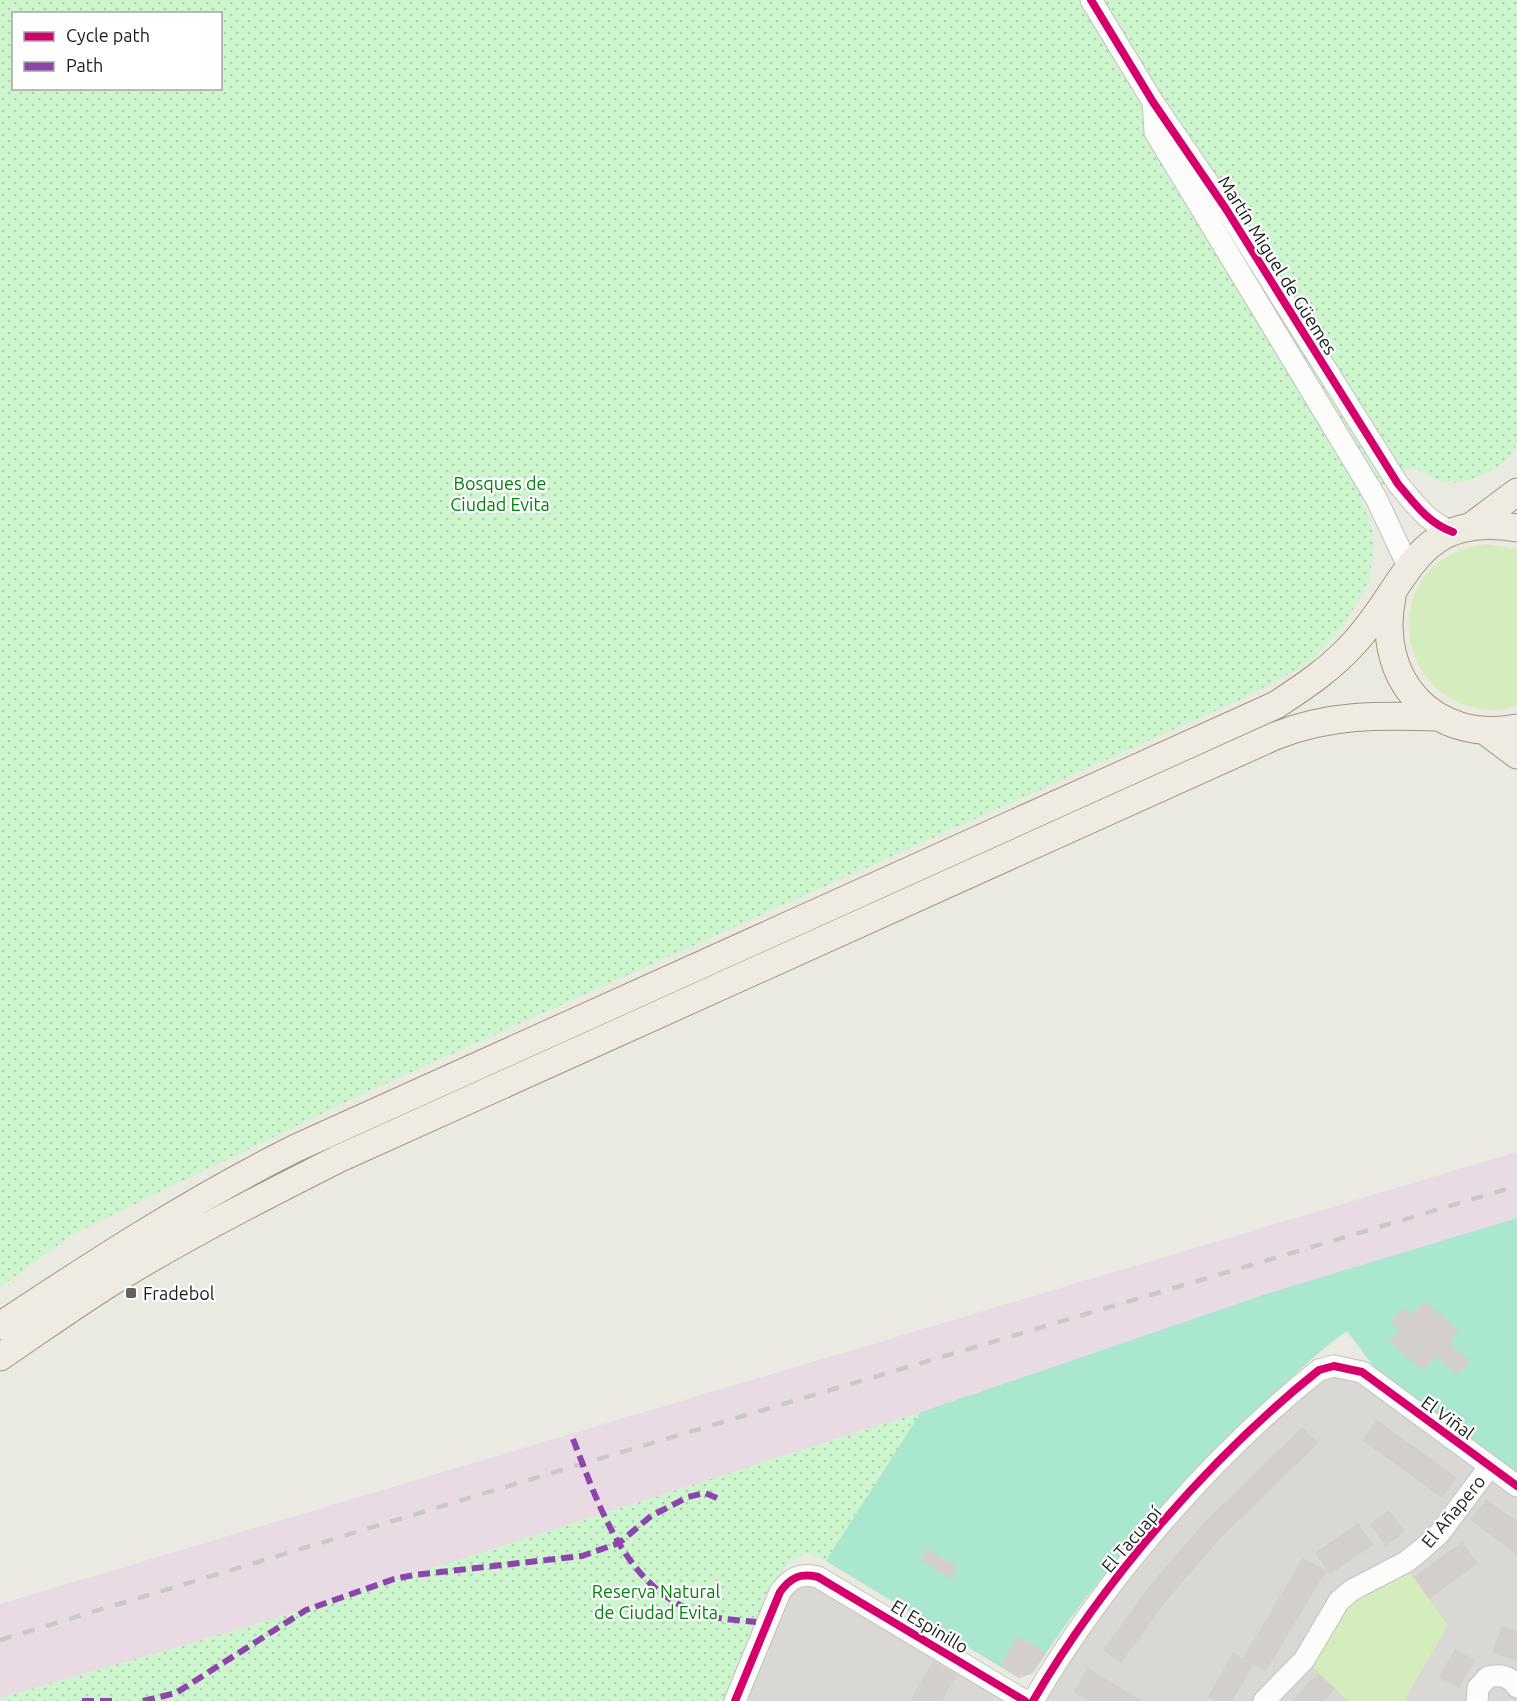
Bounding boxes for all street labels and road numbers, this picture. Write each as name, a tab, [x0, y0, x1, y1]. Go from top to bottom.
street label: Martín Miguel de Güemes	[1215, 172, 1341, 358]
street label: El Viñal	[1418, 1391, 1478, 1443]
street label: El Añapero	[1417, 1471, 1489, 1551]
street label: El Tacuapí	[1097, 1502, 1165, 1576]
street label: El Espinillo	[888, 1595, 972, 1657]

